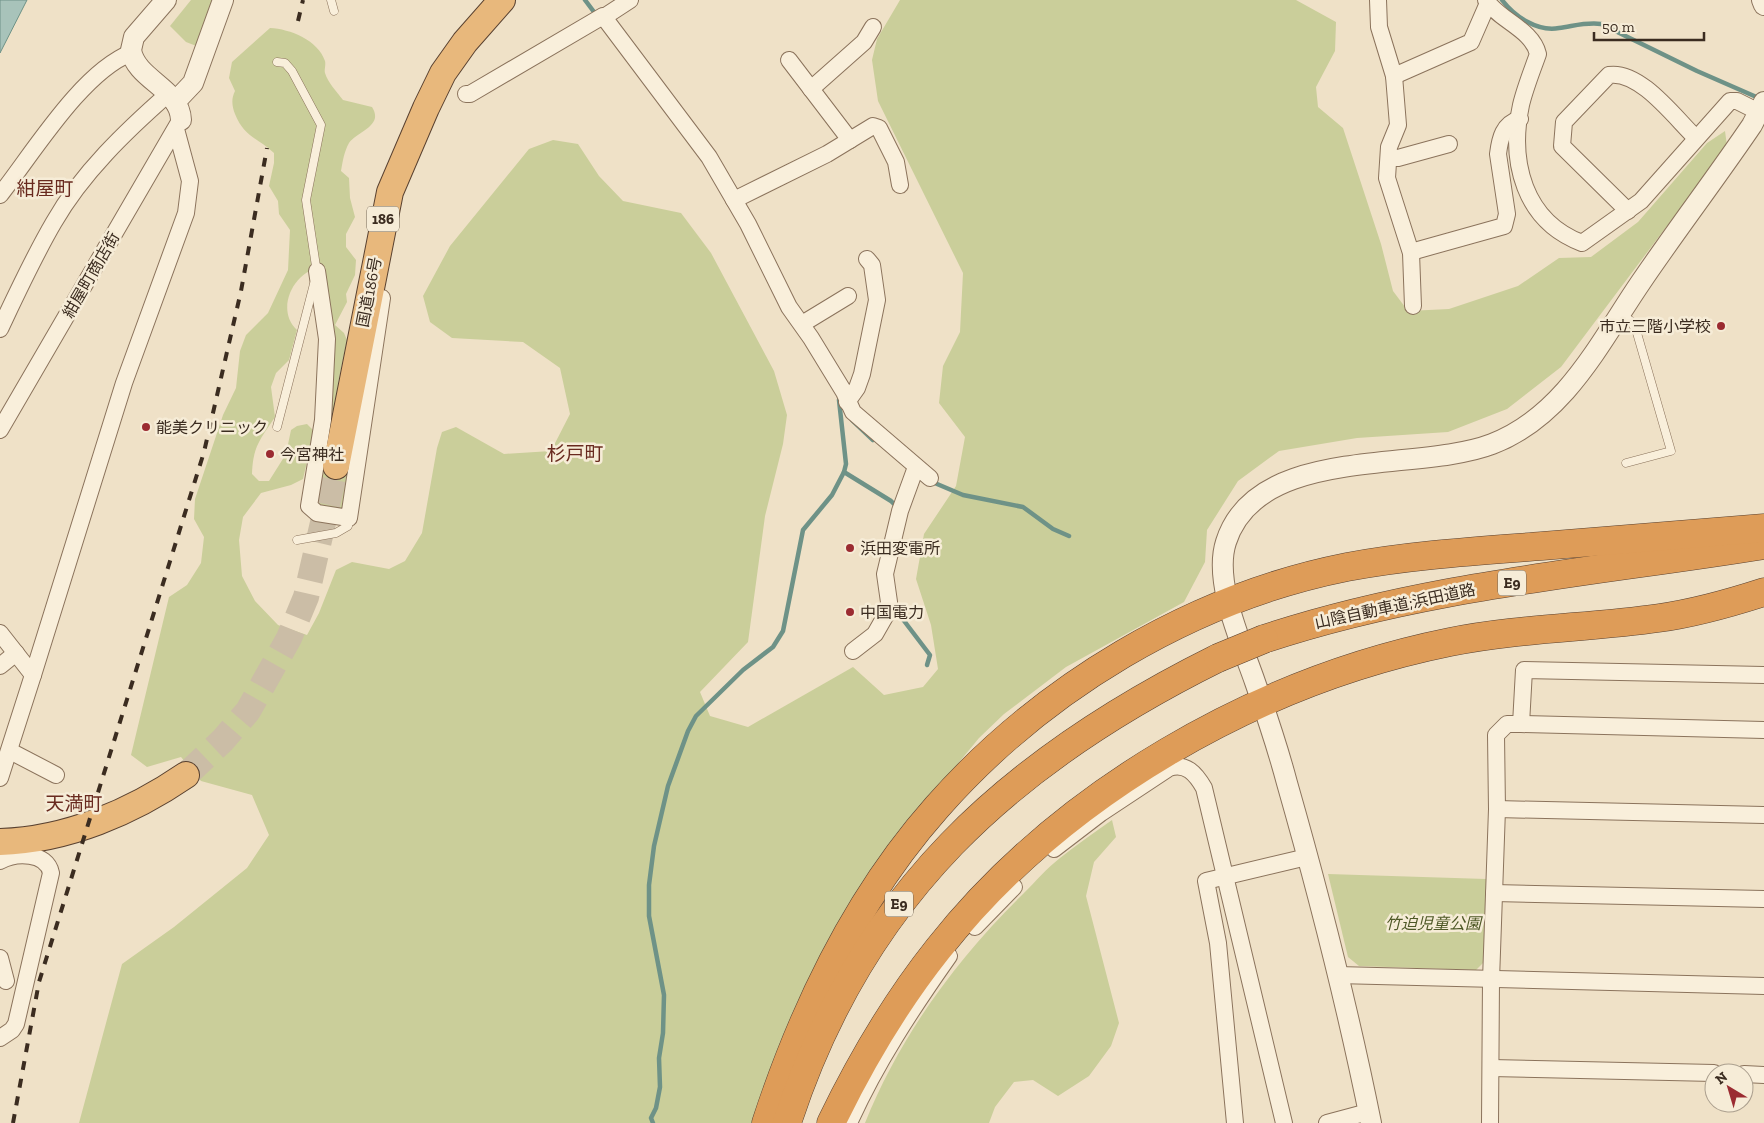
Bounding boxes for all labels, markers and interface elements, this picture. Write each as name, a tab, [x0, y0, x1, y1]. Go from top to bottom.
scale bar	[1594, 10, 1704, 42]
text: 50 m	[1602, 18, 1635, 36]
district label: 紺屋町	[16, 177, 74, 200]
road number: 186	[367, 206, 399, 232]
street label: 紺屋町商店街	[59, 229, 123, 321]
street label: 国道186号	[353, 255, 385, 329]
place label: 市立三階小学校	[1599, 317, 1711, 336]
marker: 市立三階小学校	[1715, 320, 1727, 332]
place label: 能美クリニック	[156, 418, 268, 437]
marker: 能美クリニック	[140, 421, 152, 433]
district label: 杉戸町	[546, 442, 604, 465]
place label: 今宮神社	[280, 445, 344, 464]
marker: 今宮神社	[264, 448, 276, 460]
place label: 浜田変電所	[860, 539, 940, 558]
marker: 浜田変電所	[844, 542, 856, 554]
road number: E9	[1498, 570, 1526, 596]
street label: 山陰自動車道;浜田道路	[1313, 580, 1477, 632]
place label: 中国電力	[860, 603, 924, 622]
marker: 中国電力	[844, 606, 856, 618]
district label: 天満町	[45, 792, 103, 815]
road number: E9	[885, 892, 913, 916]
park label: 竹迫児童公園	[1385, 914, 1483, 933]
north arrow	[1704, 1063, 1754, 1113]
text: N	[1712, 1068, 1731, 1088]

